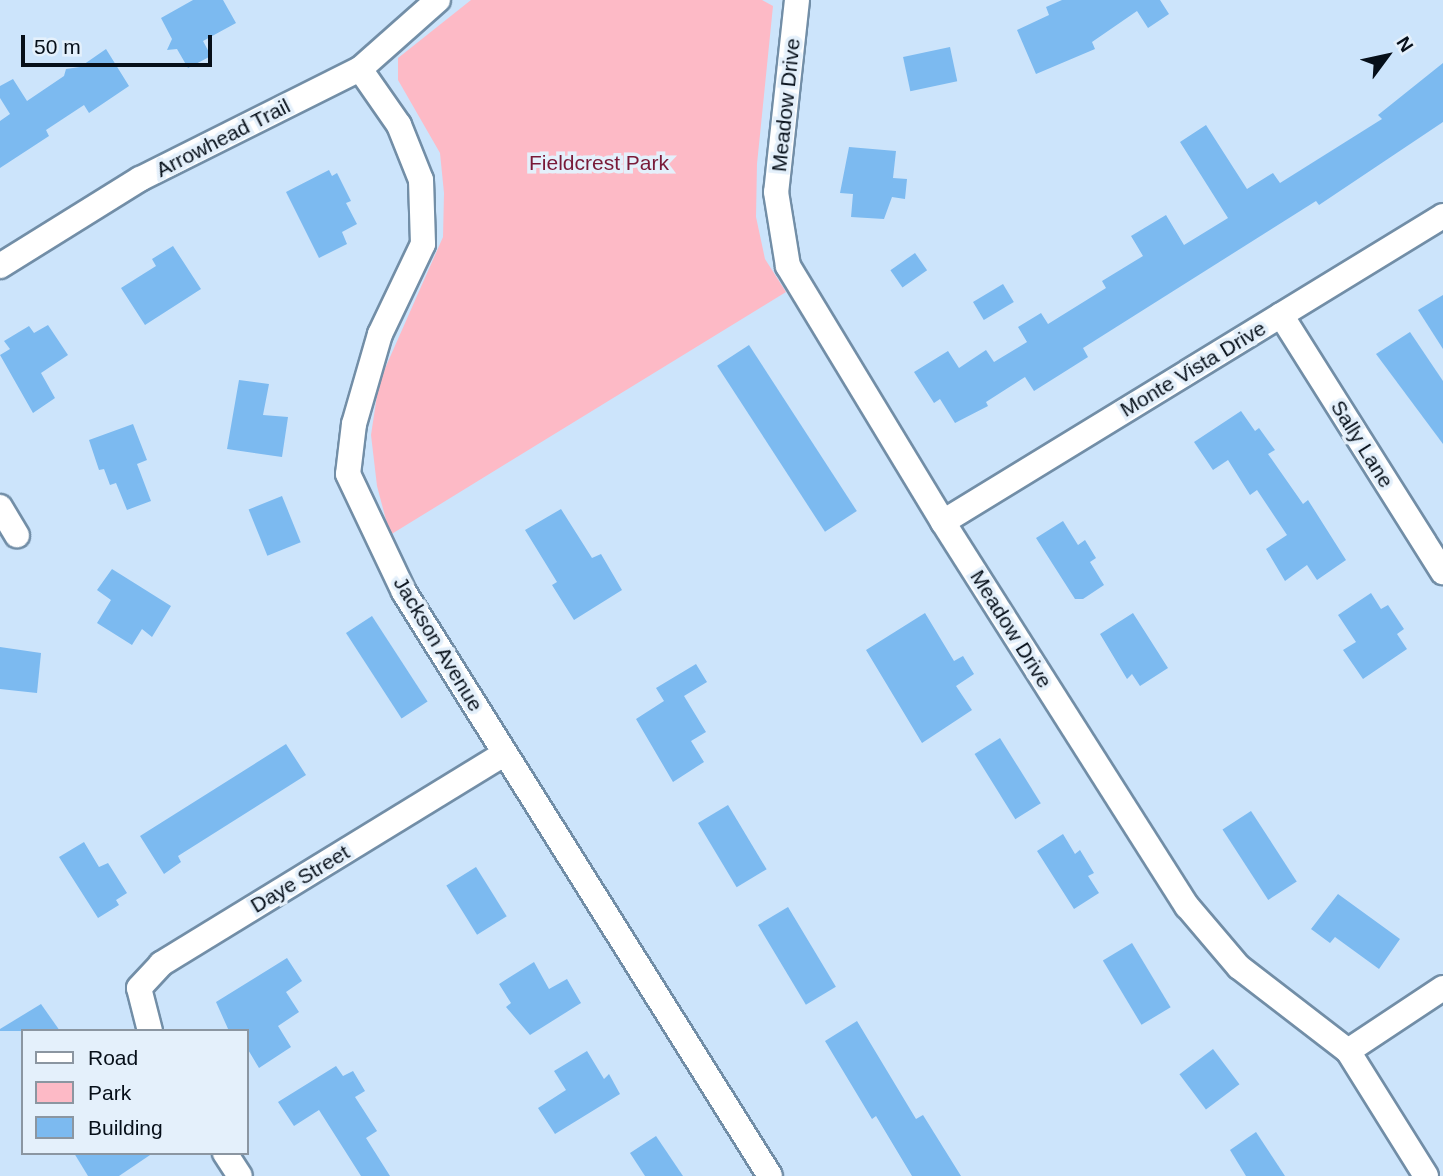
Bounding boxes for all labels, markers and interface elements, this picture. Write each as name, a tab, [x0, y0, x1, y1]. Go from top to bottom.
scale bar	[24, 21, 215, 65]
north arrow	[1352, 21, 1422, 91]
text: N	[1392, 33, 1418, 56]
text: 50 m	[34, 35, 81, 58]
street label: Meadow Drive	[766, 37, 806, 173]
street label: Arrowhead Trail	[152, 93, 294, 183]
park label: Fieldcrest Park	[529, 150, 669, 176]
street label: Monte Vista Drive	[1116, 316, 1270, 422]
street label: Sally Lane	[1325, 396, 1399, 492]
street label: Meadow Drive	[965, 565, 1057, 693]
street label: Jackson Avenue	[388, 572, 488, 716]
street label: Daye Street	[246, 840, 354, 918]
legend	[21, 1029, 248, 1155]
text: Road	[88, 1046, 138, 1069]
text: Park	[88, 1081, 131, 1104]
text: Building	[88, 1116, 163, 1139]

